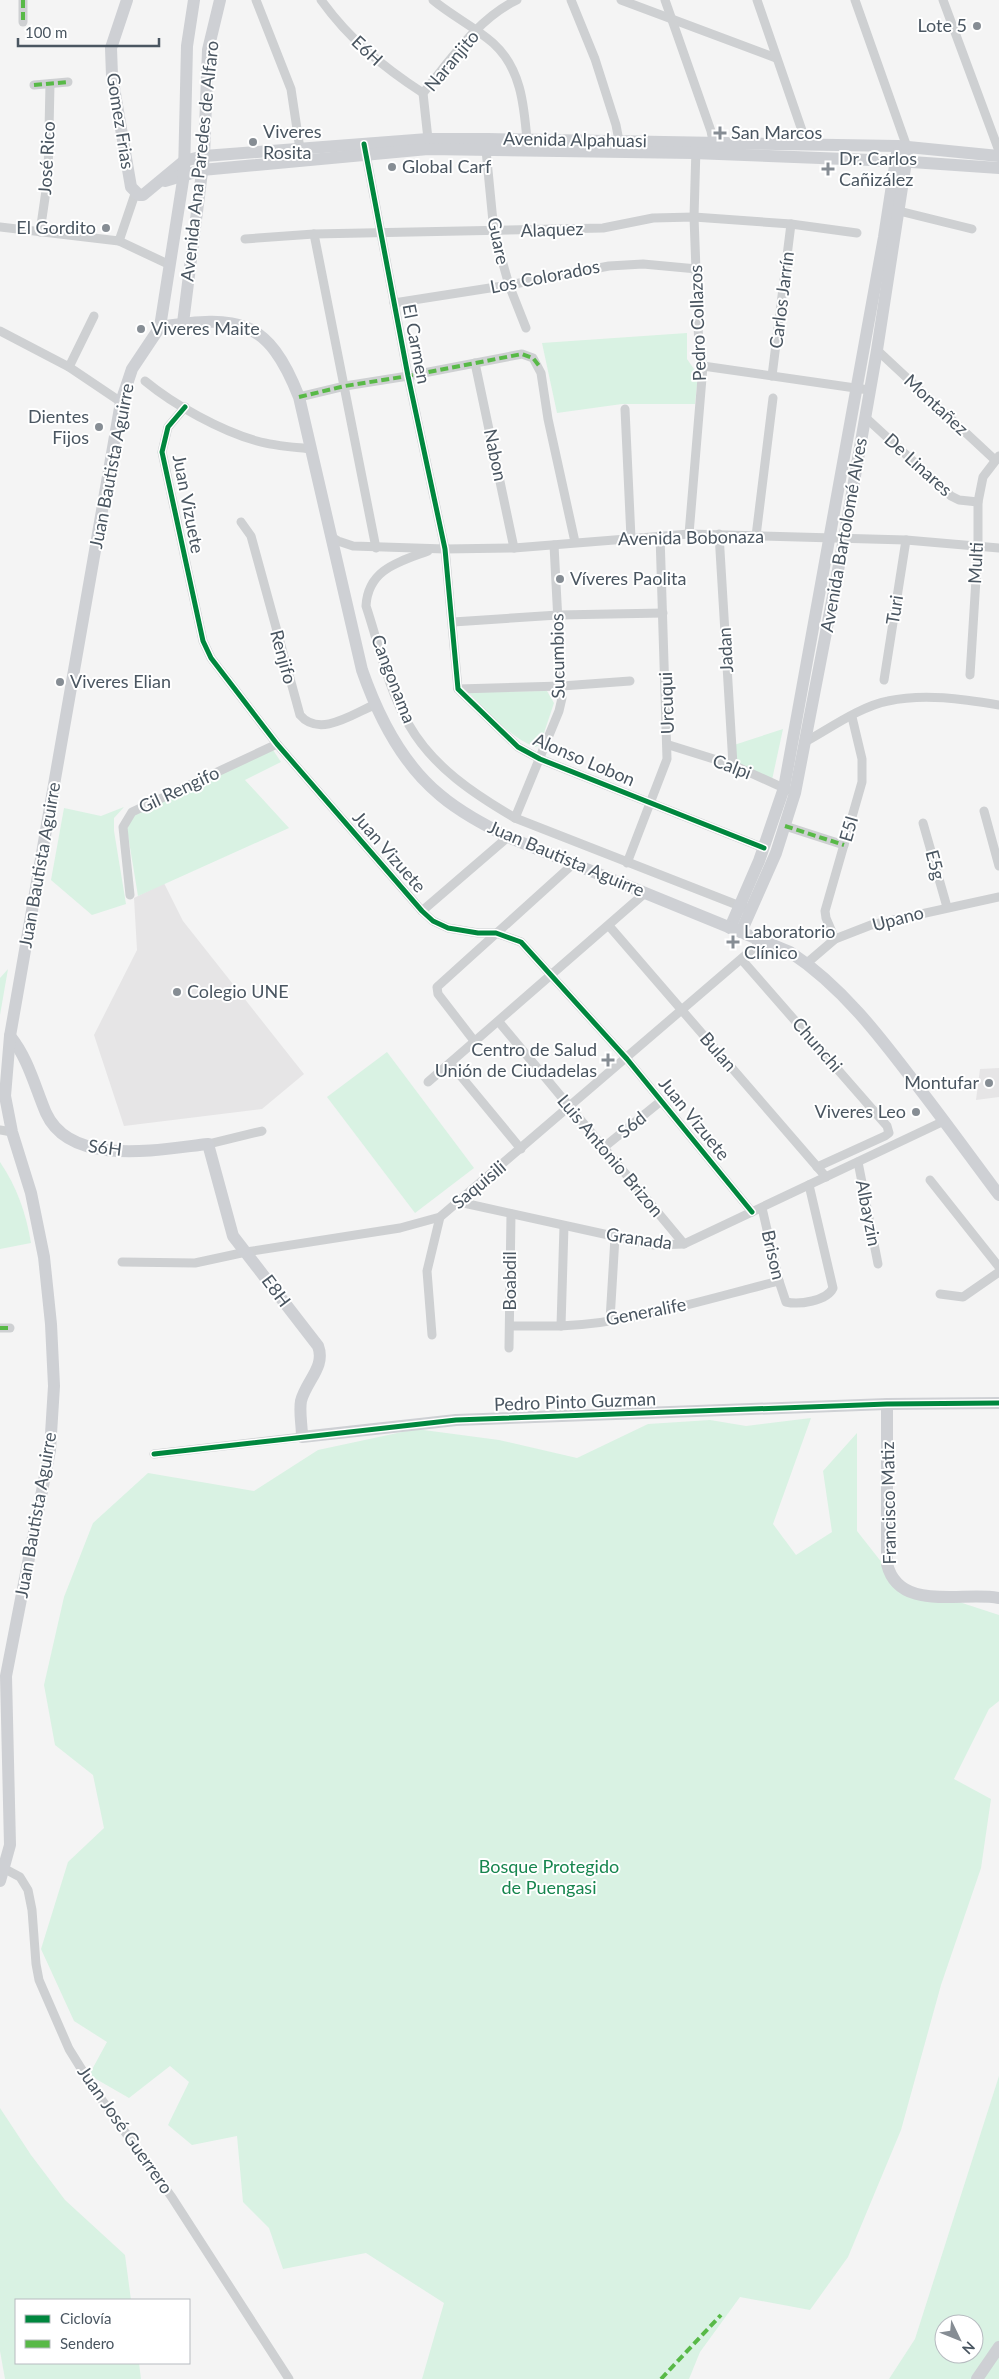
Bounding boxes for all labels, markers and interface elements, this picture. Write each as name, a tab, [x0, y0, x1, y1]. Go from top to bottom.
place label: Lote 5	[917, 14, 967, 36]
scale bar	[18, 15, 159, 47]
marker: Lote 5	[971, 20, 983, 32]
text: 100 m	[25, 23, 67, 41]
street label: Naranjito	[419, 25, 483, 95]
street label: E6H	[348, 30, 388, 70]
street label: Avenida Ana Paredes de Alfaro	[175, 39, 223, 282]
street label: Gomez Frias	[103, 71, 139, 171]
place label: Viveres Rosita	[263, 120, 322, 163]
street label: José Rico	[33, 121, 59, 195]
place label: San Marcos	[731, 121, 822, 143]
marker: San Marcos	[713, 126, 727, 140]
street label: Avenida Alpahuasi	[503, 127, 647, 151]
marker: Viveres Rosita	[247, 136, 259, 148]
place label: Dr. Carlos Cañizález	[839, 147, 917, 190]
place label: Global Carf	[402, 155, 492, 177]
marker: Global Carf	[386, 161, 398, 173]
marker: Dr. Carlos Cañizález	[821, 162, 835, 176]
street label: Guare	[483, 215, 515, 266]
place label: El Gordito	[16, 216, 96, 238]
street label: Alaquez	[520, 217, 584, 241]
marker: El Gordito	[100, 222, 112, 234]
street label: Carlos Jarrín	[764, 250, 798, 350]
street label: Los Colorados	[488, 255, 602, 297]
street label: Pedro Collazos	[684, 264, 710, 382]
street label: El Carmen	[398, 302, 436, 386]
place label: Viveres Maite	[151, 317, 260, 339]
marker: Viveres Maite	[135, 323, 147, 335]
street label: Montañez	[900, 369, 973, 439]
street label: Juan Bautista Aguirre	[84, 381, 138, 550]
place label: Dientes Fijos	[28, 405, 89, 448]
marker: Dientes Fijos	[93, 421, 105, 433]
street label: Nabon	[480, 427, 512, 483]
street label: De Linares	[880, 428, 957, 501]
street label: Avenida Bartolomé Alves	[815, 436, 871, 634]
street label: Juan Vizuete	[169, 452, 209, 555]
street label: Avenida Bobonaza	[618, 525, 764, 549]
street label: Multi	[963, 541, 987, 584]
place label: Víveres Paolita	[570, 567, 686, 589]
marker: Víveres Paolita	[554, 573, 566, 585]
street label: Turi	[881, 593, 907, 626]
street label: Sucumbios	[545, 613, 569, 699]
street label: Renjifo	[266, 627, 302, 686]
street label: Jadan	[713, 627, 737, 673]
street label: Cangonama	[367, 631, 421, 726]
place label: Viveres Elian	[70, 670, 171, 692]
street label: Urcuqui	[654, 672, 678, 735]
marker: Viveres Elian	[54, 676, 66, 688]
street label: Alonso Lobon	[530, 728, 639, 790]
street label: Calpi	[710, 749, 755, 783]
street label: Gil Rengifo	[135, 761, 222, 817]
street label: Juan Bautista Aguirre	[14, 780, 64, 949]
street label: Juan Vizuete	[349, 806, 431, 896]
street label: E5I	[834, 813, 862, 844]
street label: Juan Bautista Aguirre	[485, 815, 648, 901]
street label: E5g	[921, 847, 950, 882]
street label: Upano	[870, 901, 926, 935]
place label: Laboratorio Clínico	[744, 920, 835, 963]
marker: Laboratorio Clínico	[726, 935, 740, 949]
place label: Colegio UNE	[187, 980, 289, 1002]
marker: Colegio UNE	[171, 986, 183, 998]
street label: Chunchi	[788, 1013, 847, 1076]
street label: Bulan	[696, 1027, 742, 1075]
place label: Centro de Salud Unión de Ciudadelas	[435, 1038, 597, 1081]
marker: Centro de Salud Unión de Ciudadelas	[601, 1053, 615, 1067]
place label: Montufar	[904, 1071, 979, 1093]
street label: Juan Vizuete	[655, 1072, 735, 1164]
marker: Montufar	[983, 1077, 995, 1089]
street label: Luis Antonio Brizon	[553, 1090, 668, 1221]
place label: Viveres Leo	[815, 1100, 906, 1122]
street label: S6d	[613, 1106, 650, 1142]
marker: Viveres Leo	[910, 1106, 922, 1118]
street label: S6H	[87, 1134, 123, 1160]
street label: Saquisili	[447, 1155, 510, 1213]
street label: Albayzin	[852, 1178, 886, 1248]
street label: Granada	[605, 1222, 674, 1254]
street label: Brison	[758, 1228, 790, 1282]
street label: Boabdil	[498, 1251, 520, 1311]
street label: E8H	[258, 1270, 296, 1311]
street label: Generalife	[604, 1292, 688, 1330]
street label: Pedro Pinto Guzman	[494, 1387, 656, 1415]
street label: Juan Bautista Aguirre	[10, 1430, 60, 1599]
street label: Francisco Matiz	[876, 1441, 900, 1565]
park label: Bosque Protegido de Puengasi	[479, 1855, 619, 1898]
street label: Juan José Guerrero	[73, 2061, 178, 2198]
legend	[15, 2299, 190, 2364]
text: Ciclovía	[60, 2309, 111, 2327]
north arrow	[934, 2314, 984, 2364]
text: Sendero	[60, 2334, 114, 2352]
text: N	[959, 2338, 979, 2358]

